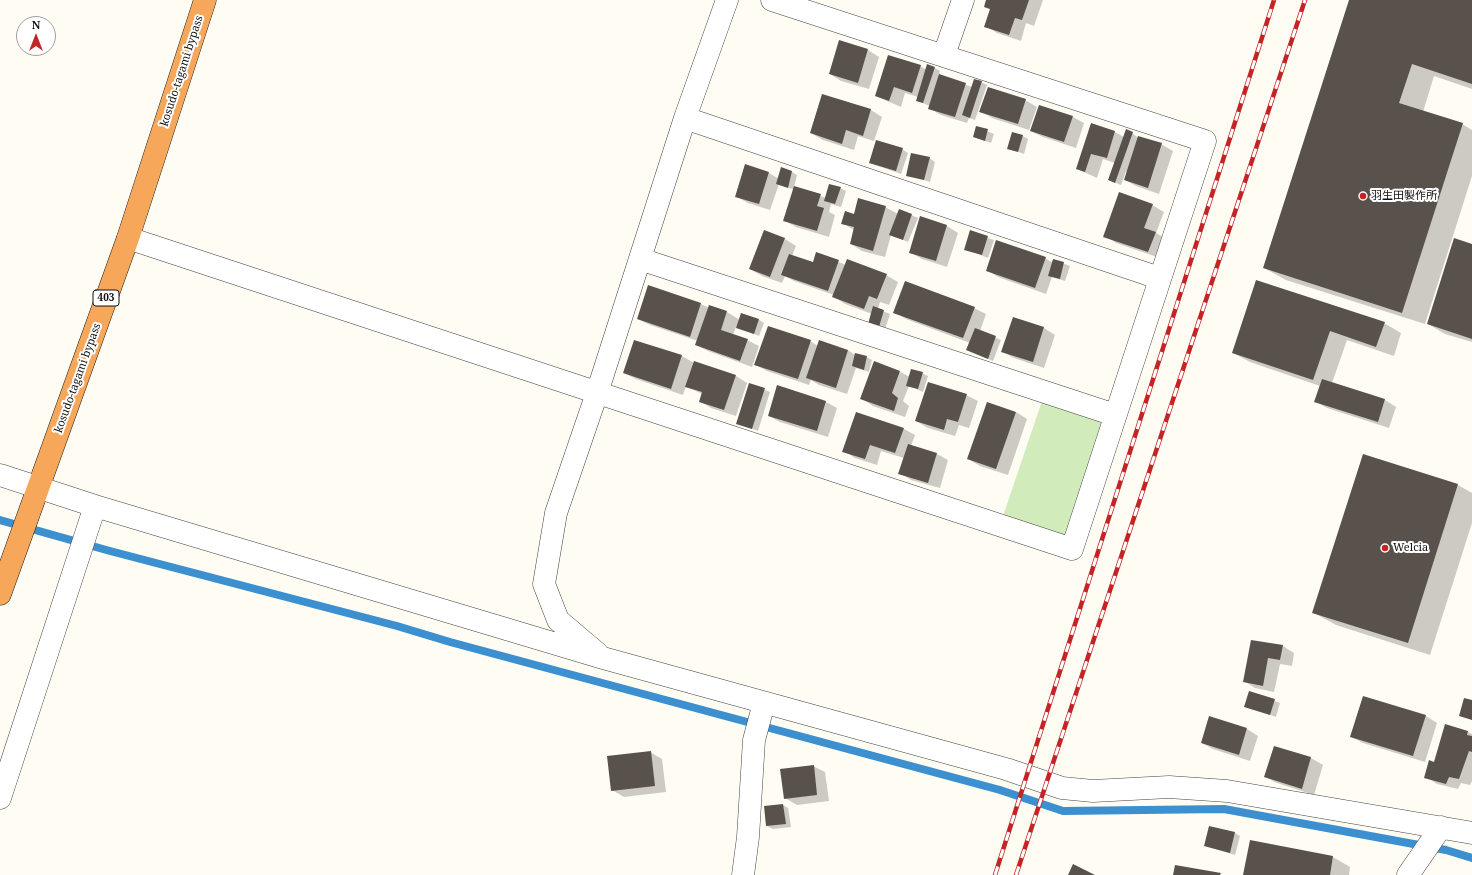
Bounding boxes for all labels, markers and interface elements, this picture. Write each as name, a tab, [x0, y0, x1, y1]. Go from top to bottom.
street label: kosudo-tagami bypass	[158, 14, 206, 128]
north arrow	[16, 16, 56, 56]
text: N	[32, 17, 40, 32]
place label: 羽生田製作所	[1371, 189, 1437, 203]
marker: 羽生田製作所	[1358, 191, 1368, 201]
road number: 403	[93, 290, 119, 306]
street label: kosudo-tagami bypass	[52, 321, 104, 435]
place label: Welcia	[1393, 541, 1428, 555]
marker: Welcia	[1380, 543, 1390, 553]

